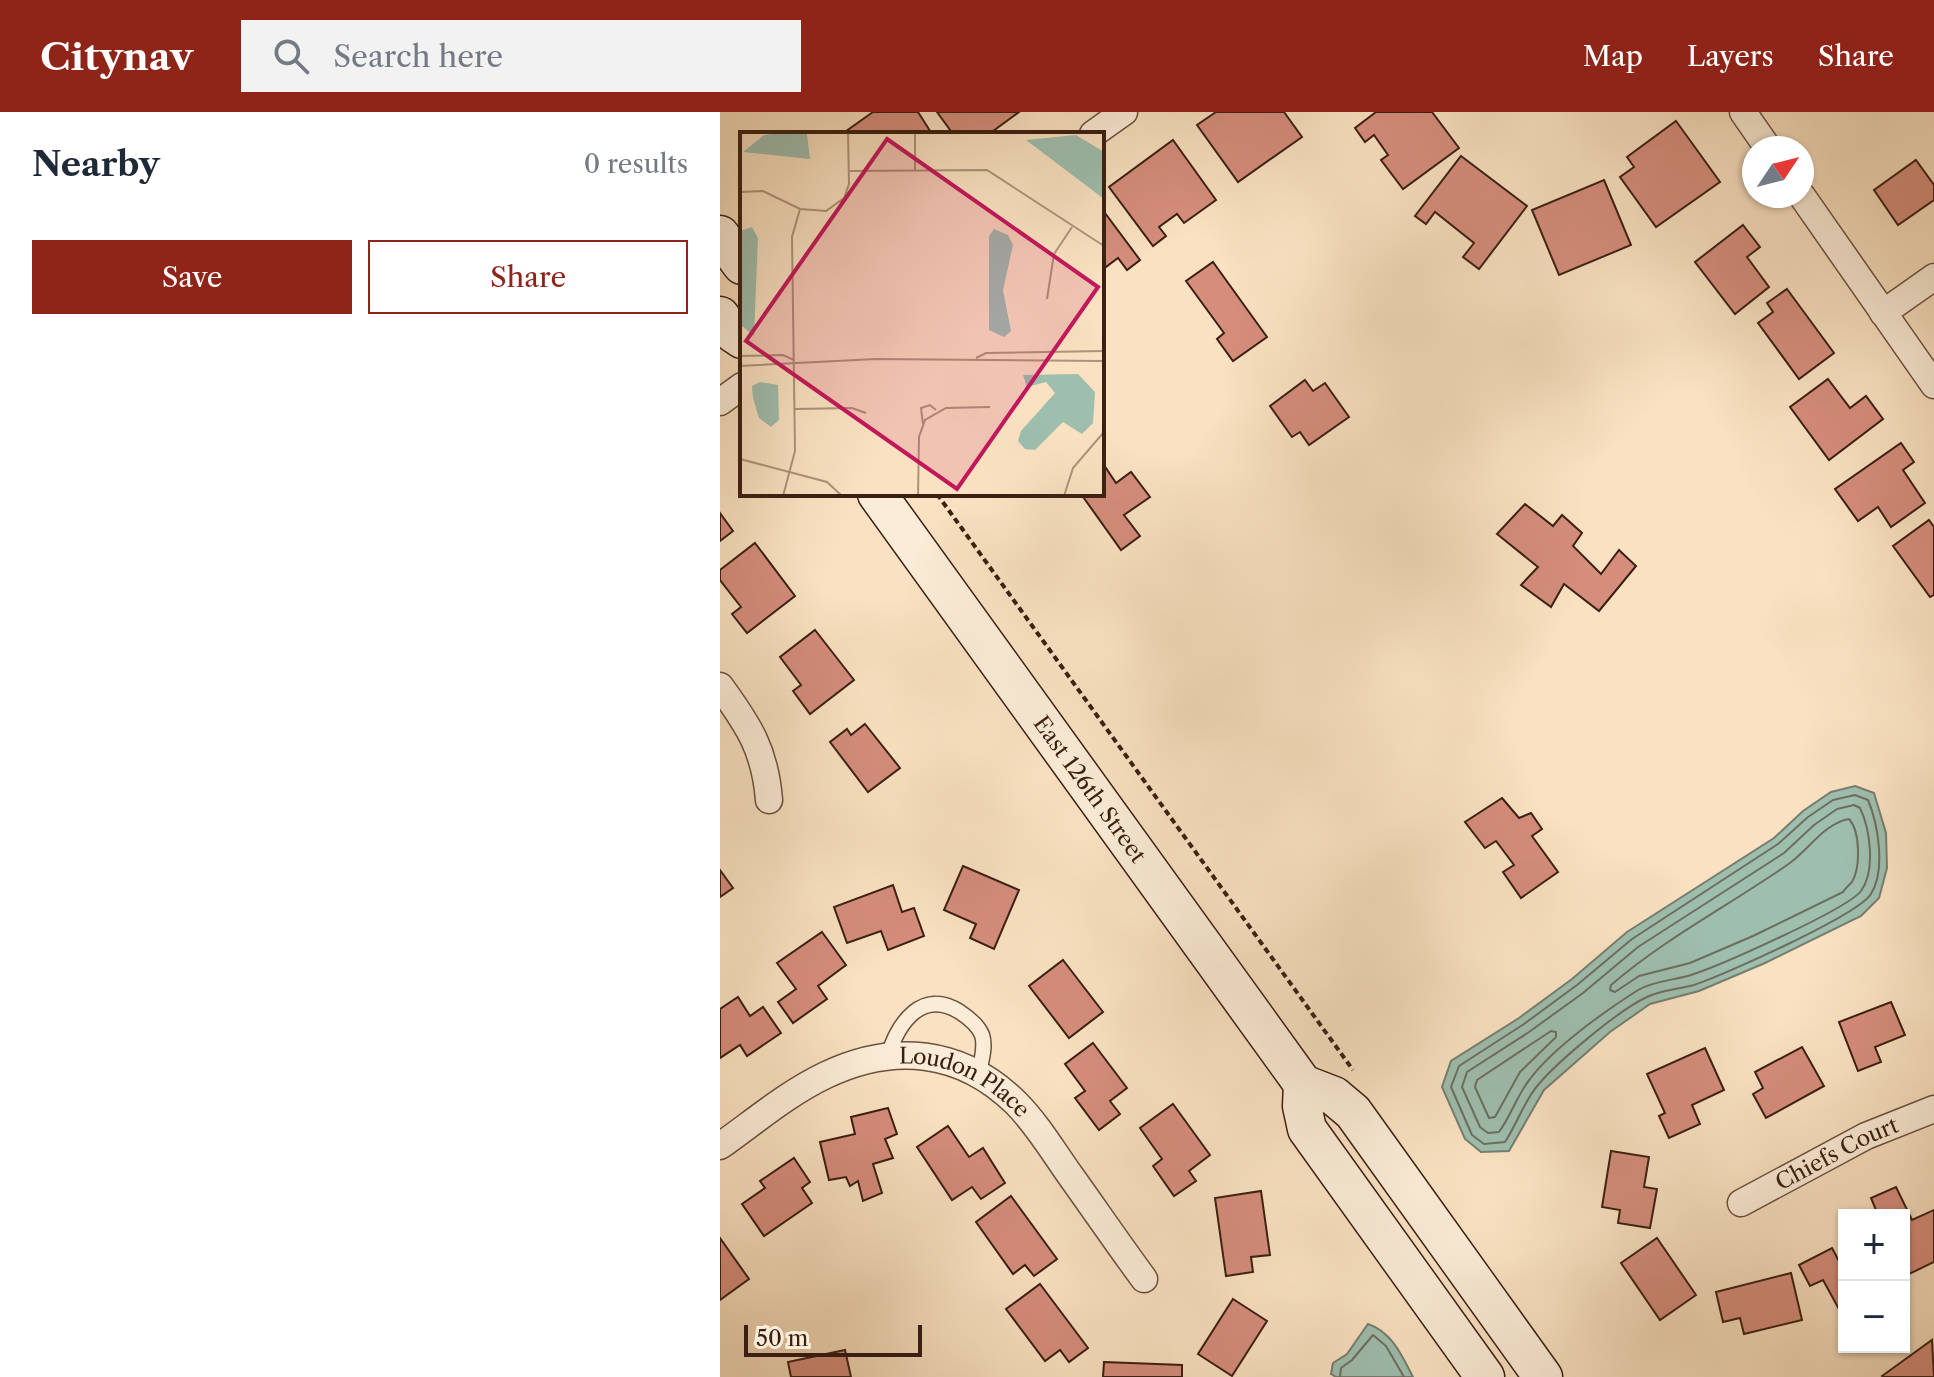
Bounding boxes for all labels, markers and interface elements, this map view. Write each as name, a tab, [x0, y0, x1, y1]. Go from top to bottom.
search box	[241, 20, 801, 92]
text: Citynav	[40, 33, 193, 80]
icon: search	[269, 34, 313, 78]
text: Search here	[333, 38, 503, 75]
text: Map	[1583, 39, 1643, 73]
text: Layers	[1687, 39, 1774, 73]
text: Share	[1818, 39, 1894, 73]
inset map	[740, 132, 1104, 496]
north arrow	[1742, 136, 1814, 208]
text: Nearby	[32, 143, 160, 185]
text: 0 results	[584, 148, 688, 180]
button: Save	[32, 240, 352, 314]
button: Share	[368, 240, 688, 314]
street label: East 126th Street	[1028, 710, 1152, 868]
street label: Loudon Place	[899, 1042, 1036, 1123]
street label: Chiefs Court	[1771, 1111, 1902, 1196]
map controls	[1838, 1209, 1910, 1353]
button: +	[1838, 1209, 1910, 1281]
button: −	[1838, 1281, 1910, 1353]
scale bar	[744, 1321, 922, 1357]
text: 50 m	[756, 1325, 808, 1352]

